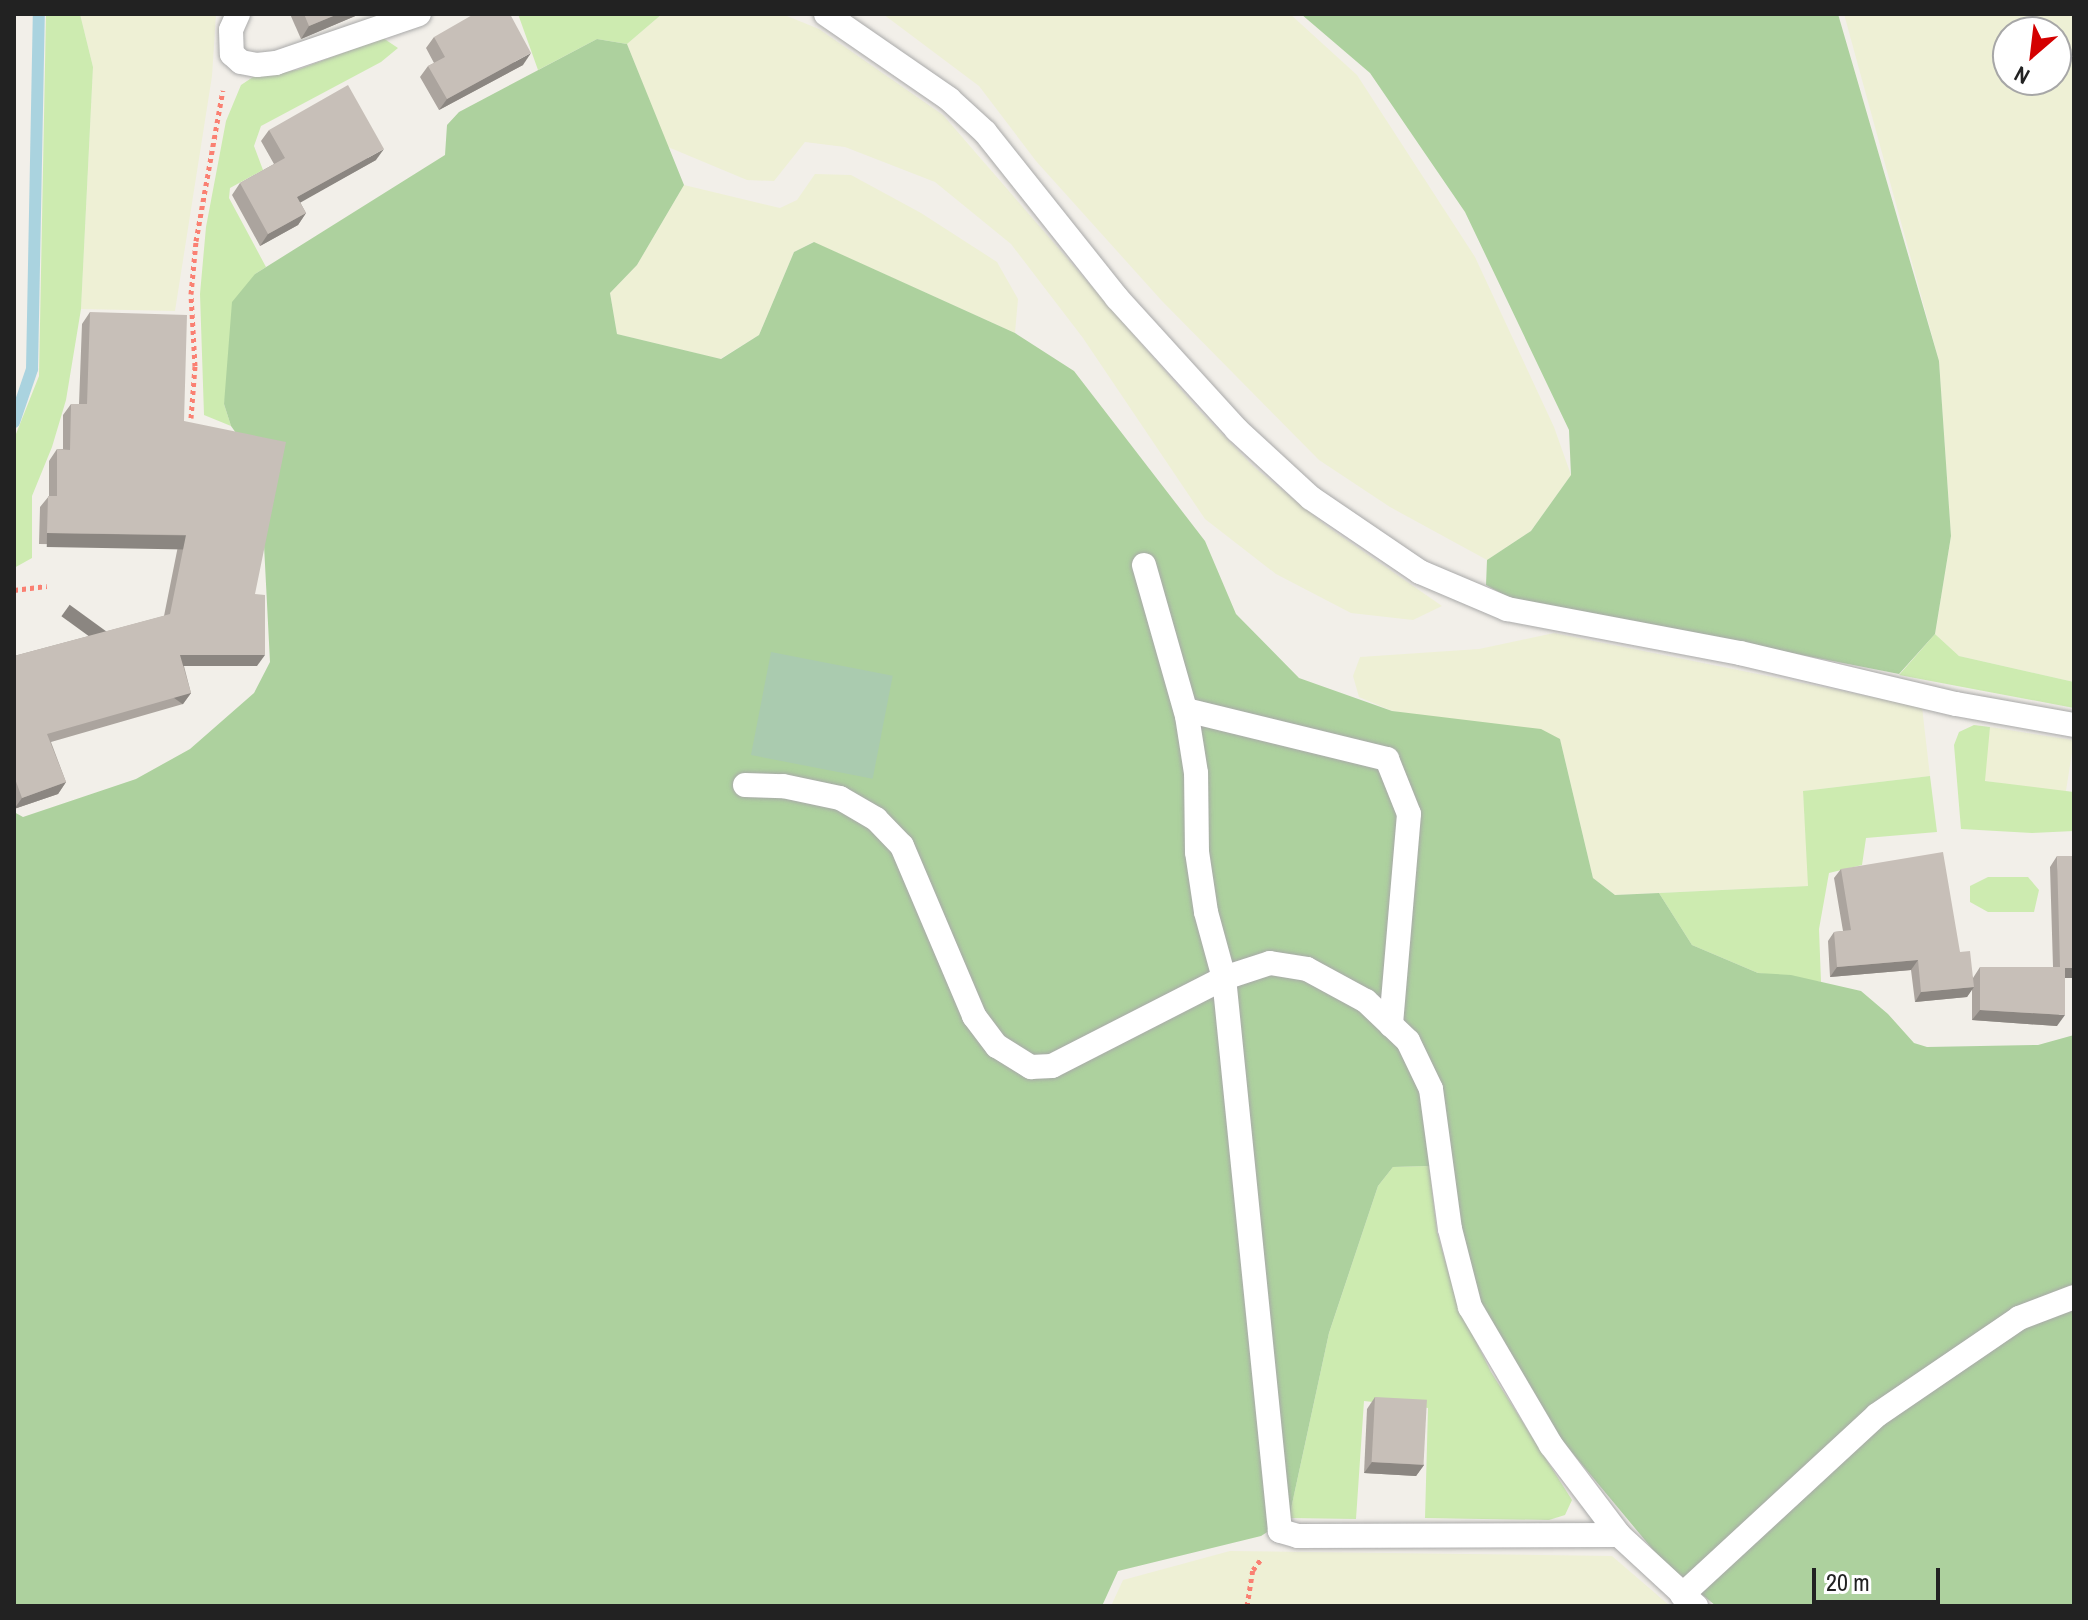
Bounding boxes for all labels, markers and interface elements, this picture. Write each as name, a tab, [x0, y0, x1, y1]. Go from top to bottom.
north arrow	[1992, 16, 2072, 96]
text: N	[2009, 59, 2034, 92]
scale bar	[1816, 1552, 1944, 1602]
text: 20 m	[1826, 1566, 1870, 1598]

